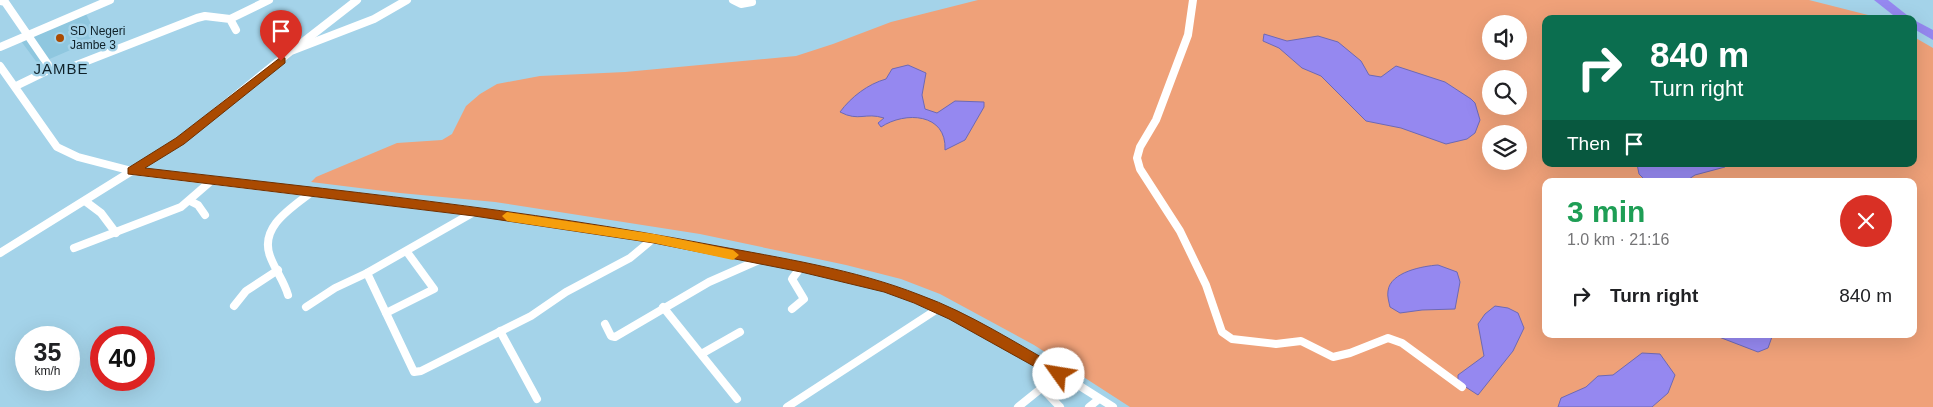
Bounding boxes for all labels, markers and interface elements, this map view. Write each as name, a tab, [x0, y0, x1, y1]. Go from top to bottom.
pin	[260, 10, 302, 61]
map controls	[1482, 15, 1527, 170]
button: sound	[1482, 15, 1527, 60]
icon: arrive	[267, 17, 295, 45]
place label: SD Negeri Jambe 3	[70, 24, 125, 52]
marker: SD Negeri Jambe 3	[54, 32, 66, 44]
icon: right	[1567, 35, 1632, 100]
text: 840 m	[1650, 35, 1749, 74]
district label: JAMBE	[33, 60, 89, 77]
button: search	[1482, 70, 1527, 115]
text: Turn right	[1650, 76, 1743, 101]
button: layers	[1482, 125, 1527, 170]
icon: arrive	[1620, 130, 1648, 158]
text: Then	[1567, 133, 1610, 154]
text: 3 min	[1567, 195, 1645, 228]
button: close	[1840, 195, 1892, 247]
text: 1.0 km · 21:16	[1567, 231, 1669, 248]
icon: right	[1567, 282, 1595, 310]
text: Turn right	[1610, 285, 1698, 306]
text: 840 m	[1839, 285, 1892, 306]
speed limit sign: 40	[90, 326, 155, 391]
text: 35	[34, 338, 61, 366]
position arrow	[1032, 347, 1084, 399]
text: km/h	[34, 364, 61, 378]

